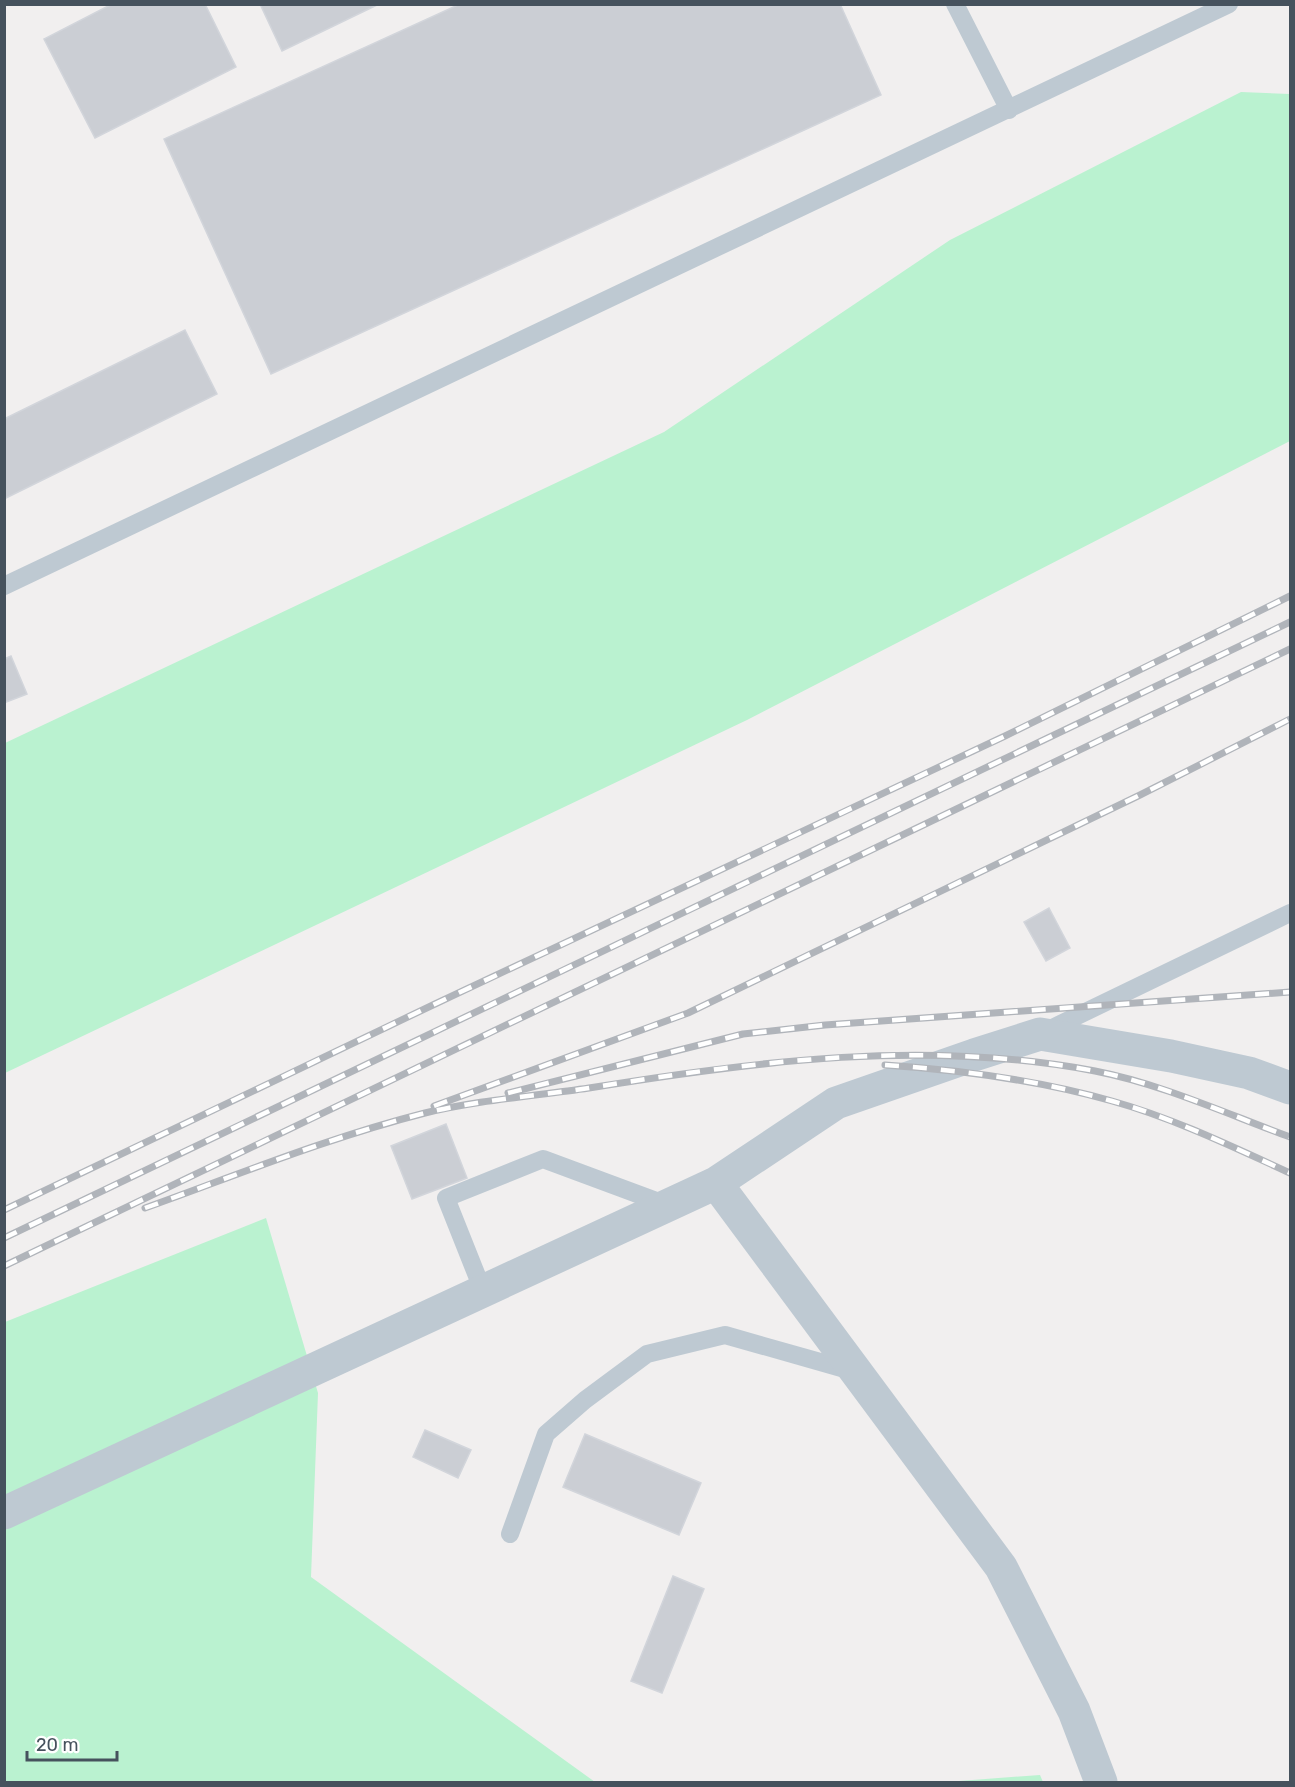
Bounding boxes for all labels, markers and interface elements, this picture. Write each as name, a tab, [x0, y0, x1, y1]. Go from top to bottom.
scale bar	[27, 1724, 117, 1762]
text: 20 m	[36, 1734, 78, 1756]

